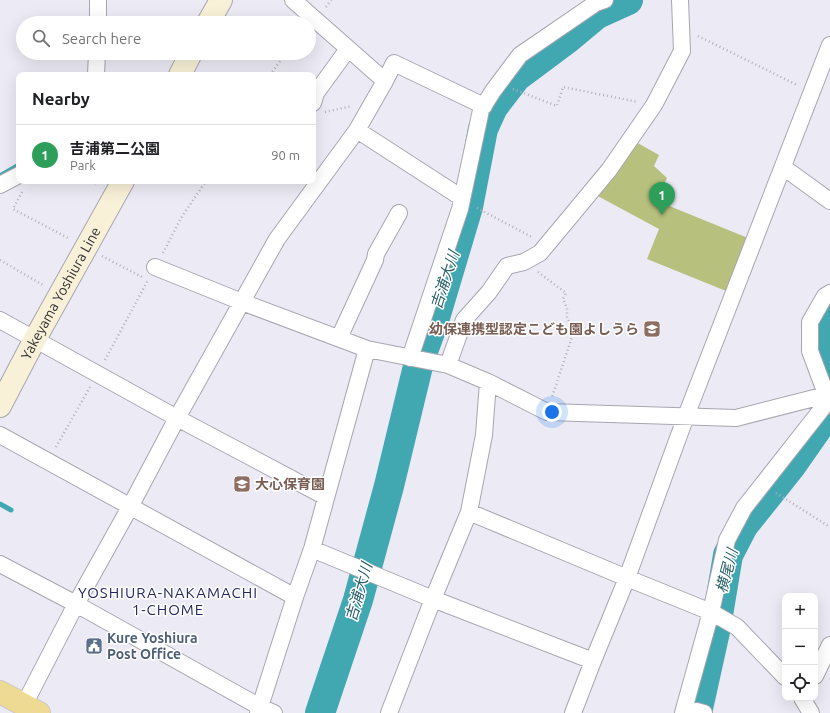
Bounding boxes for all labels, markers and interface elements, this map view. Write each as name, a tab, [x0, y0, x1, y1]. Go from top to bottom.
search box	[16, 16, 316, 60]
icon: search	[30, 27, 52, 49]
text: Search here	[62, 30, 141, 47]
text: Nearby	[32, 89, 90, 108]
text: 吉浦第二公園	[70, 140, 160, 157]
text: 1	[41, 148, 49, 162]
text: 90 m	[271, 148, 300, 162]
text: Park	[70, 158, 96, 172]
pin: 1	[649, 182, 675, 215]
street label: Yakeyama Yoshiura Line	[18, 224, 104, 362]
water label: 吉浦大川	[427, 247, 462, 311]
school or university icon: 幼保連携型認定こども園よしうら	[642, 319, 662, 339]
place label: 幼保連携型認定こども園よしうら	[429, 321, 639, 337]
your location	[542, 402, 562, 422]
school or university icon: 大心保育園	[232, 474, 252, 494]
place label: 大心保育園	[255, 476, 325, 492]
water label: 横尾川	[712, 545, 741, 595]
water label: 吉浦大川	[342, 559, 376, 623]
district label: YOSHIURA-NAKAMACHI 1-CHOME	[78, 584, 258, 618]
map controls	[782, 593, 818, 701]
button: +	[782, 593, 818, 629]
button: −	[782, 629, 818, 665]
place label: Kure Yoshiura Post Office	[107, 630, 198, 662]
public building icon: Kure Yoshiura Post Office	[84, 636, 104, 656]
button: locate	[782, 665, 818, 701]

